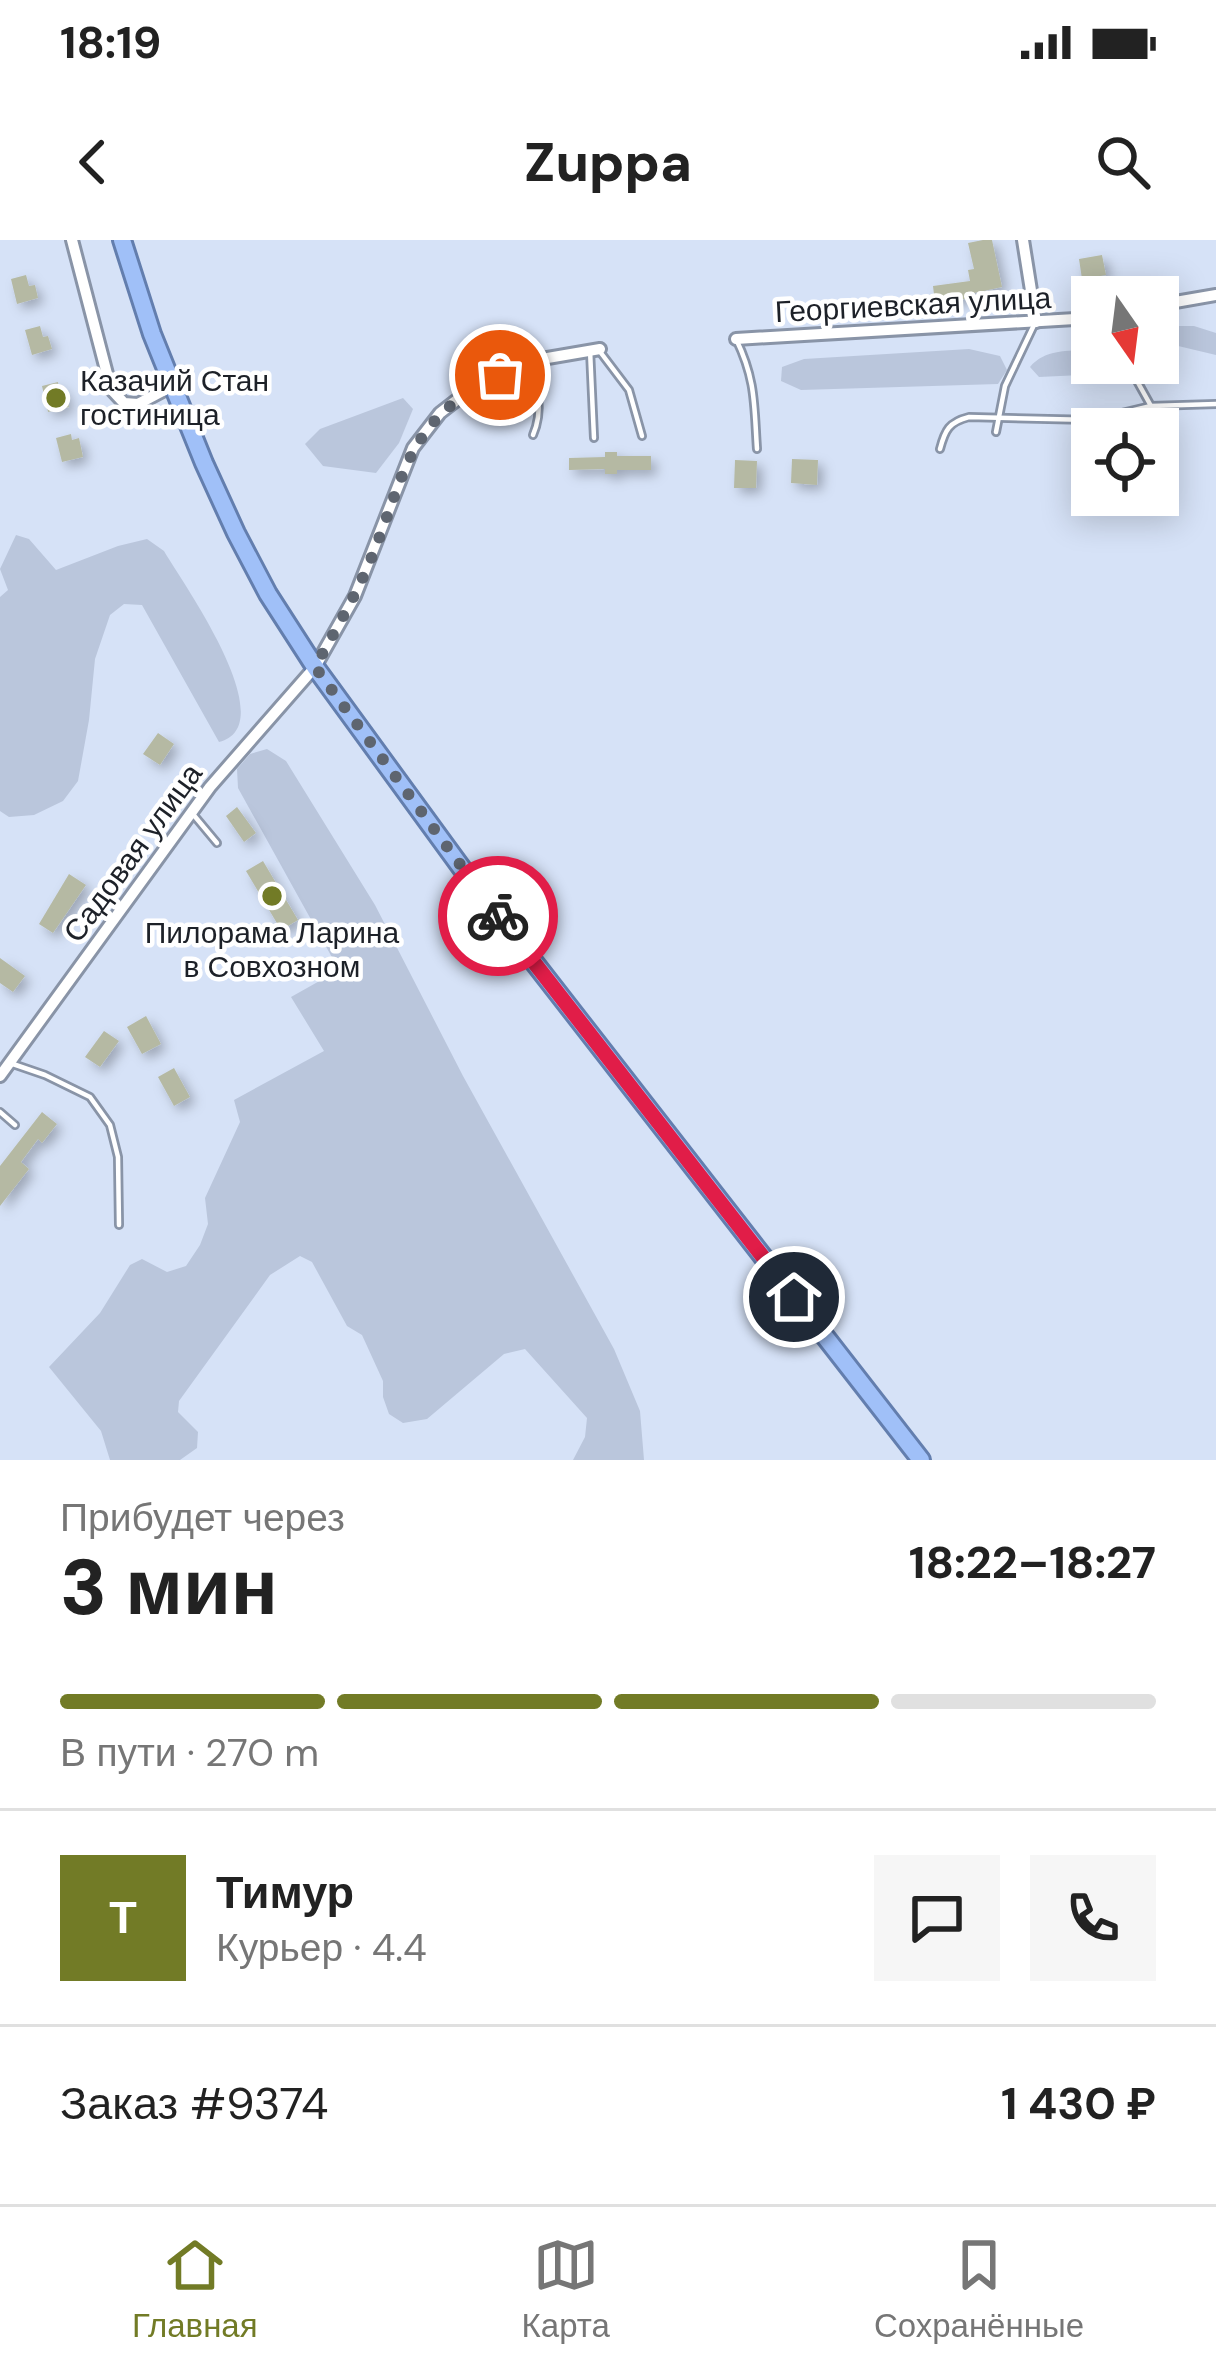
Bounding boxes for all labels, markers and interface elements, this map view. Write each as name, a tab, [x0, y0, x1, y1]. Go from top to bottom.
text: 18:19	[60, 13, 161, 72]
text: Zuppa	[524, 127, 692, 198]
icon: back	[60, 129, 126, 195]
icon: search	[1090, 129, 1156, 195]
north arrow	[1071, 276, 1179, 384]
map controls	[1071, 276, 1179, 516]
street label: Георгиевская улица	[774, 278, 1052, 331]
pin	[449, 324, 551, 426]
icon: bag	[467, 342, 533, 408]
place label: Казачий Стан гостиница	[80, 361, 269, 434]
marker: Казачий Стан гостиница	[43, 385, 69, 411]
button: locate	[1071, 408, 1179, 516]
street label: Садовая улица	[55, 755, 211, 950]
courier	[438, 856, 558, 976]
marker: Пилорама Ларина в Совхозном	[259, 883, 285, 909]
icon: bike	[465, 883, 531, 949]
place label: Пилорама Ларина в Совхозном	[145, 913, 400, 986]
pin	[743, 1246, 845, 1348]
icon: home	[761, 1264, 827, 1330]
text: Прибудет через	[60, 1492, 345, 1543]
text: 18:22–18:27	[909, 1533, 1156, 1592]
text: 3 мин	[60, 1537, 278, 1638]
text: В пути · 270 m	[60, 1727, 319, 1778]
button: chat	[874, 1855, 1000, 1981]
button: phone	[1030, 1855, 1156, 1981]
text: Тимур	[216, 1863, 354, 1922]
text: Т	[109, 1888, 137, 1947]
text: Курьер · 4.4	[216, 1922, 427, 1973]
text: Заказ #9374	[60, 2074, 328, 2133]
text: 1 430 ₽	[1001, 2074, 1156, 2133]
tab: Главная	[132, 2232, 258, 2347]
tab: Карта	[522, 2232, 610, 2347]
tab: Сохранённые	[874, 2232, 1084, 2347]

